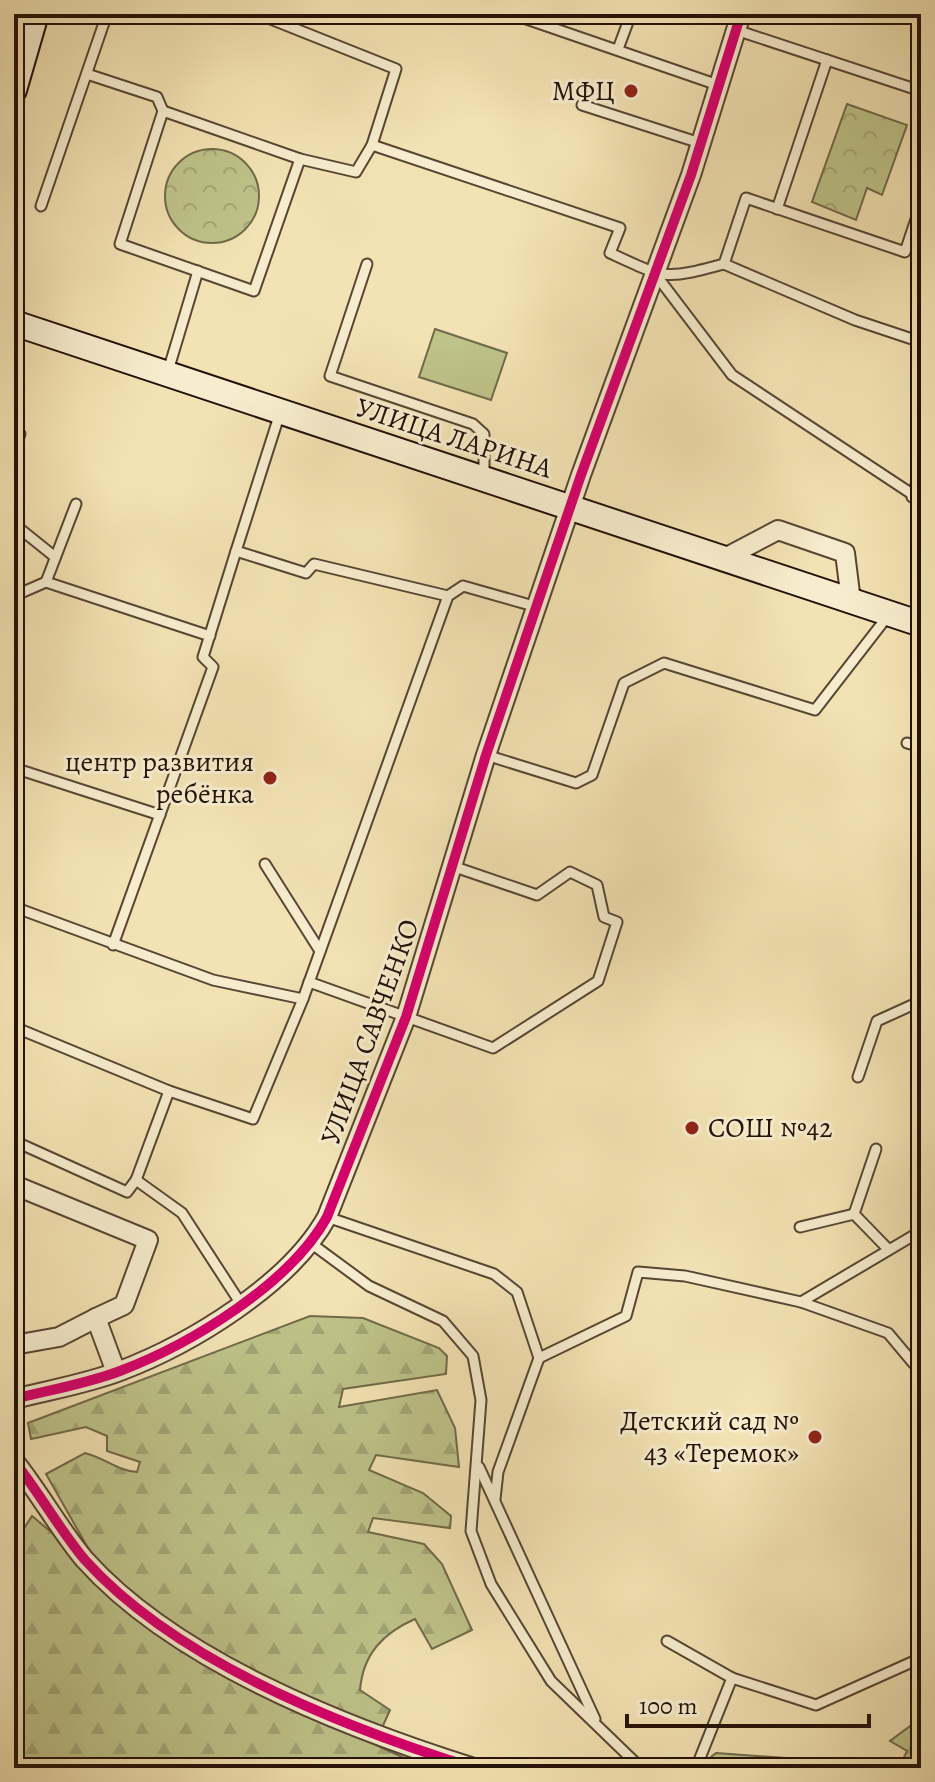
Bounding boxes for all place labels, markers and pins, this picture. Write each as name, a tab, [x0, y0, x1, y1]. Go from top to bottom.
place label: МФЦ	[552, 72, 615, 110]
marker: МФЦ	[622, 82, 640, 100]
place label: центр развития ребёнка	[65, 743, 254, 813]
marker: центр развития ребёнка	[261, 769, 279, 787]
place label: СОШ №42	[708, 1109, 833, 1147]
marker: СОШ №42	[683, 1119, 701, 1137]
place label: Детский сад № 43 «Теремок»	[620, 1402, 799, 1472]
marker: Детский сад № 43 «Теремок»	[806, 1428, 824, 1446]

